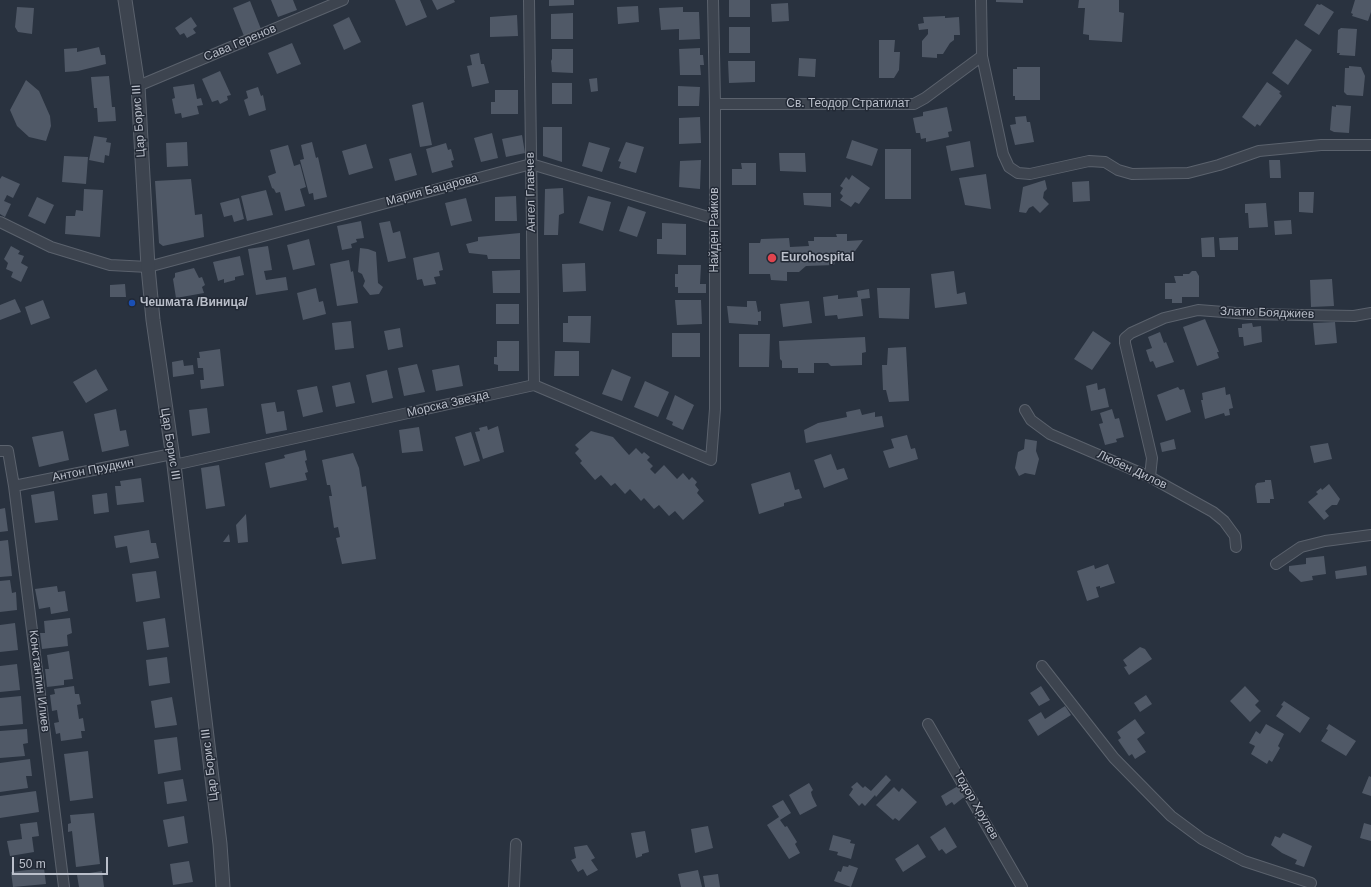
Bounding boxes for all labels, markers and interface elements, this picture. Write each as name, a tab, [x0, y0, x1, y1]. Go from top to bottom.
street label: Сава Геренов	[202, 21, 278, 65]
street label: Цар Борис III	[129, 84, 149, 158]
street label: Св. Теодор Стратилат	[786, 97, 910, 111]
street label: Ангел Главчев	[523, 152, 539, 232]
street label: Мария Бацарова	[385, 171, 479, 209]
street label: Найден Райков	[708, 187, 722, 273]
place label: Eurohospital	[781, 251, 854, 265]
marker: Eurohospital	[766, 252, 778, 264]
place label: Чешмата /Виница/	[140, 296, 248, 310]
marker: Чешмата /Виница/	[127, 298, 137, 308]
street label: Златю Бояджиев	[1220, 304, 1314, 322]
street label: Морска Звезда	[406, 388, 490, 420]
street label: Цар Борис III	[157, 407, 183, 481]
street label: Любен Дилов	[1095, 448, 1169, 492]
street label: Антон Прудкин	[51, 455, 135, 485]
street label: Константин Илиев	[26, 629, 52, 733]
street label: Цар Борис III	[198, 728, 222, 802]
street label: Тодор Хрулев	[951, 768, 1001, 842]
scale bar	[14, 849, 110, 875]
text: 50 m	[19, 857, 46, 871]

